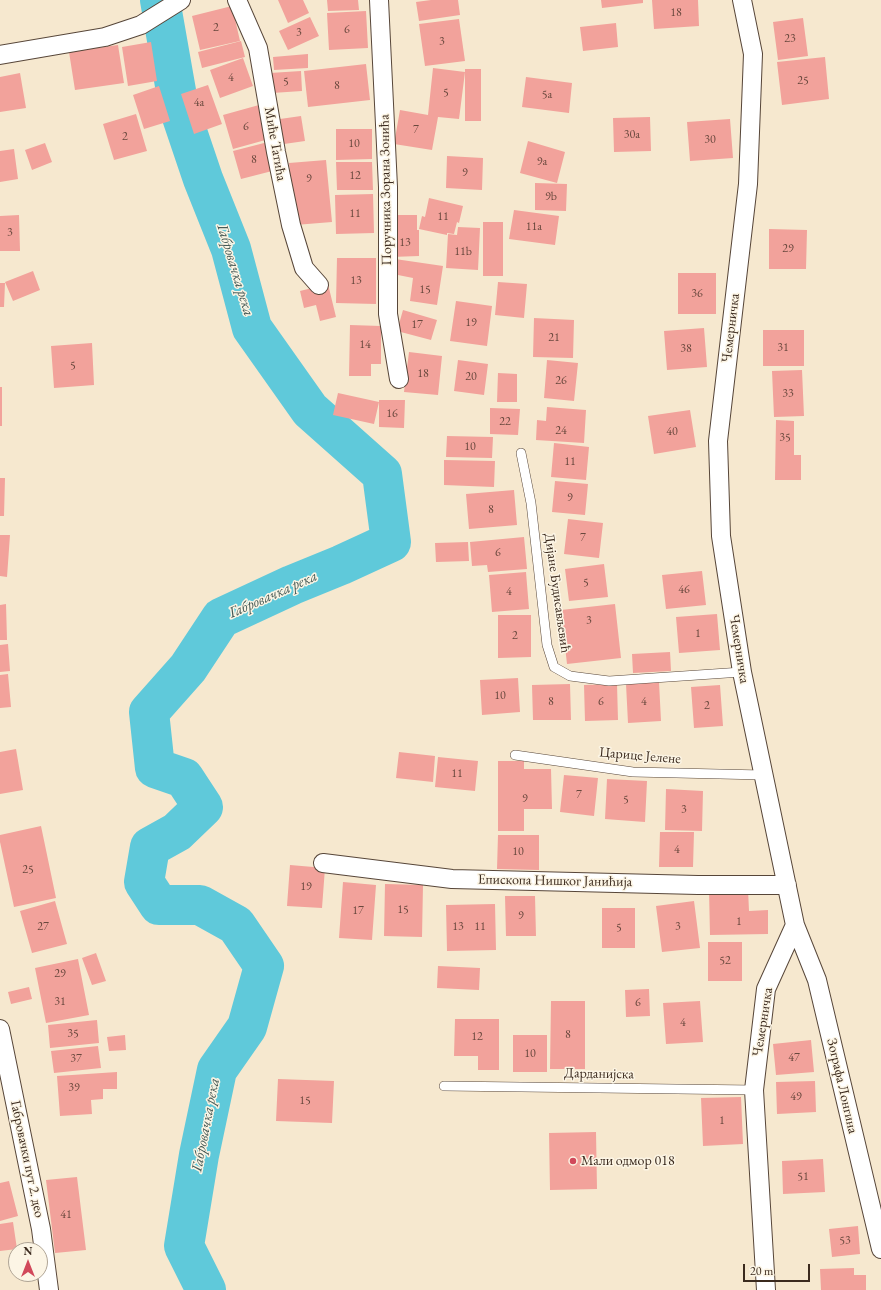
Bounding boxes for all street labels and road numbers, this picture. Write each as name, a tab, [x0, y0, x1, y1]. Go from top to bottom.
street label: Миће Татића	[260, 106, 290, 182]
street label: Поручника Зорана Зонића	[376, 114, 396, 266]
street label: Чемерничка	[718, 293, 744, 363]
street label: Дијане Будисављевић	[540, 532, 574, 654]
street label: Чемерничка	[725, 613, 753, 685]
street label: Царице Јелене	[599, 744, 681, 768]
street label: Епископа Нишког Јанићија	[478, 871, 632, 891]
street label: Чемерничка	[749, 986, 777, 1058]
street label: Зографа Лонгина	[823, 1037, 861, 1135]
street label: Дарданијска	[564, 1065, 634, 1083]
street label: Габровачки пут 2. део	[6, 1099, 48, 1219]

